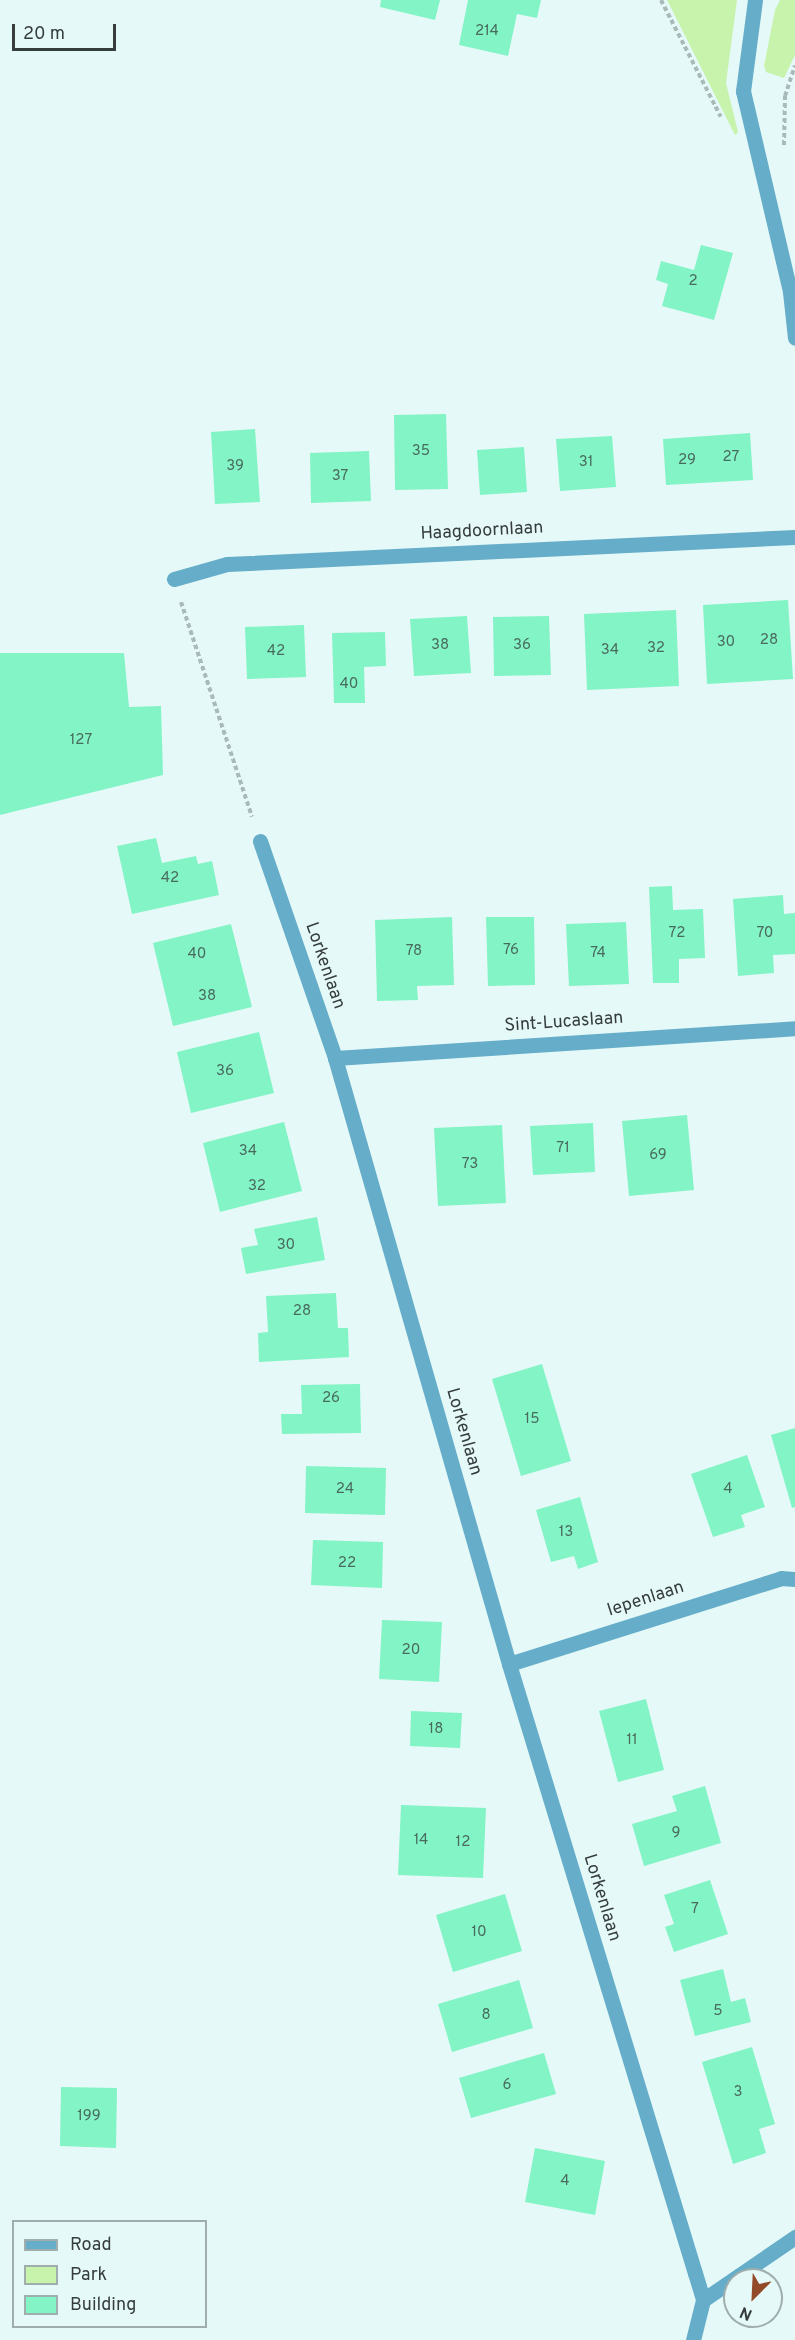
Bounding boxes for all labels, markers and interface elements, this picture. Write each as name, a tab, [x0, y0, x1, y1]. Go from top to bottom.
scale bar	[15, 12, 118, 50]
text: 20 m	[23, 23, 65, 46]
house number: 214	[475, 23, 499, 41]
house number: 2	[688, 273, 698, 291]
house number: 35	[412, 443, 430, 461]
house number: 27	[723, 449, 739, 467]
house number: 29	[678, 452, 696, 470]
house number: 31	[579, 454, 593, 472]
house number: 39	[226, 458, 244, 476]
house number: 37	[332, 468, 348, 486]
street label: Haagdoornlaan	[420, 518, 544, 546]
house number: 28	[760, 632, 778, 650]
house number: 30	[717, 634, 735, 652]
house number: 38	[431, 637, 449, 655]
house number: 36	[513, 637, 531, 655]
house number: 32	[647, 640, 665, 658]
house number: 34	[601, 642, 619, 660]
house number: 42	[267, 643, 285, 661]
house number: 40	[340, 676, 358, 694]
house number: 127	[70, 732, 92, 750]
house number: 42	[161, 870, 179, 888]
street label: Lorkenlaan	[299, 920, 349, 1012]
house number: 72	[669, 925, 685, 943]
house number: 70	[756, 925, 774, 943]
house number: 76	[503, 942, 519, 960]
house number: 78	[406, 943, 422, 961]
house number: 74	[590, 945, 606, 963]
house number: 40	[188, 946, 206, 964]
house number: 38	[198, 988, 216, 1006]
street label: Sint-Lucaslaan	[504, 1008, 624, 1038]
house number: 36	[216, 1063, 234, 1081]
house number: 71	[556, 1140, 570, 1158]
house number: 34	[239, 1143, 257, 1161]
house number: 69	[649, 1147, 667, 1165]
house number: 73	[462, 1156, 478, 1174]
house number: 32	[248, 1178, 266, 1196]
house number: 30	[277, 1237, 295, 1255]
house number: 28	[293, 1303, 311, 1321]
street label: Lorkenlaan	[440, 1386, 486, 1478]
house number: 26	[322, 1390, 340, 1408]
house number: 15	[525, 1411, 539, 1429]
house number: 24	[336, 1481, 354, 1499]
house number: 4	[723, 1481, 733, 1499]
house number: 13	[559, 1524, 573, 1542]
house number: 22	[338, 1555, 356, 1573]
street label: Iepenlaan	[605, 1577, 687, 1623]
house number: 20	[402, 1642, 420, 1660]
house number: 18	[429, 1721, 443, 1739]
house number: 11	[626, 1732, 638, 1750]
house number: 9	[672, 1825, 680, 1843]
house number: 14	[414, 1832, 428, 1850]
house number: 12	[456, 1834, 470, 1852]
street label: Lorkenlaan	[578, 1852, 624, 1944]
house number: 7	[691, 1901, 699, 1919]
house number: 10	[471, 1924, 487, 1942]
house number: 5	[713, 2003, 723, 2021]
house number: 8	[481, 2007, 491, 2025]
house number: 6	[503, 2077, 511, 2095]
house number: 3	[733, 2084, 743, 2102]
house number: 199	[77, 2108, 101, 2126]
house number: 4	[560, 2173, 570, 2191]
legend	[12, 2220, 207, 2328]
text: Road	[70, 2234, 112, 2257]
text: Park	[70, 2264, 107, 2287]
north arrow	[723, 2268, 783, 2328]
text: Building	[70, 2294, 136, 2317]
text: N	[737, 2301, 756, 2324]

